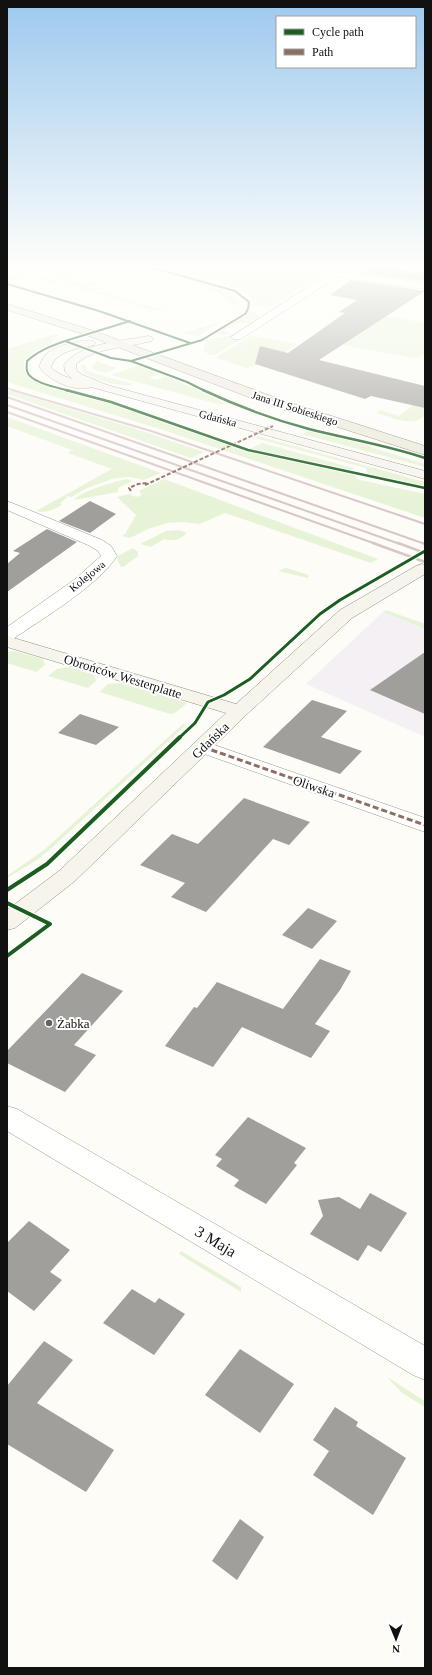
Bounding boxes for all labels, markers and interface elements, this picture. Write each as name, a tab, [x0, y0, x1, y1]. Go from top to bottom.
legend	[276, 16, 416, 68]
text: Cycle path	[312, 25, 364, 39]
text: Path	[312, 45, 333, 59]
street label: Jana III Sobieskiego	[250, 388, 340, 428]
street label: Gdańska	[198, 407, 238, 429]
street label: Kolejowa	[67, 558, 107, 594]
street label: Obrońców Westerplatte	[62, 651, 184, 702]
street label: Gdańska	[189, 719, 232, 762]
street label: Oliwska	[291, 772, 337, 801]
place label: Żabka	[57, 1016, 90, 1031]
marker: Żabka	[44, 1018, 54, 1028]
street label: 3 Maja	[192, 1223, 239, 1261]
north arrow	[376, 1619, 416, 1659]
text: N	[392, 1643, 400, 1655]

